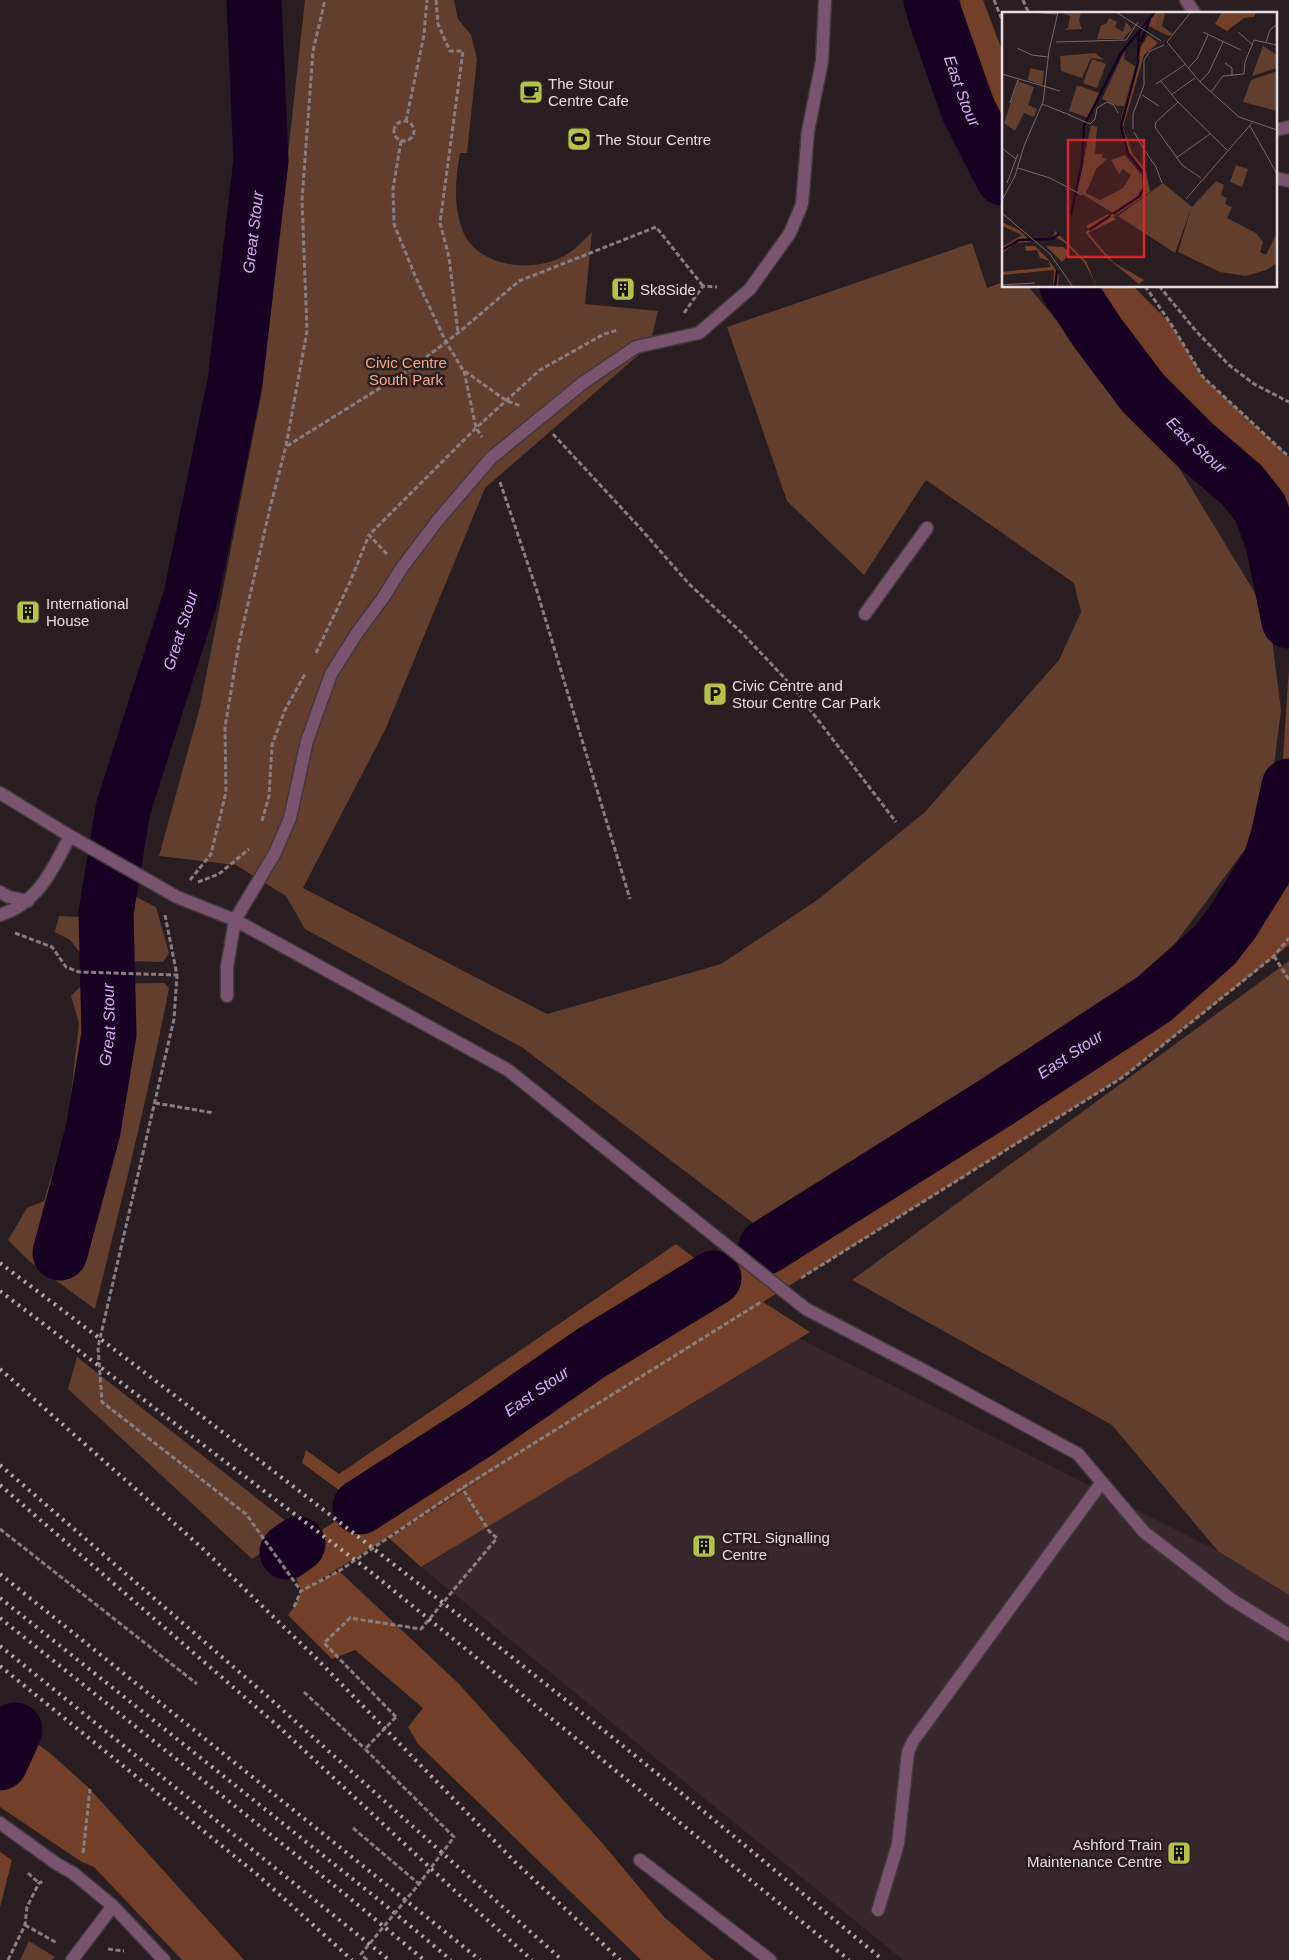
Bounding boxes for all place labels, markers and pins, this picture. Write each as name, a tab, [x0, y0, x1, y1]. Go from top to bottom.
place label: The Stour Centre Cafe	[548, 75, 629, 109]
cafe icon: The Stour Centre Cafe	[518, 79, 544, 105]
sports icon: The Stour Centre	[566, 126, 592, 152]
place label: The Stour Centre	[596, 131, 711, 148]
building icon: Sk8Side	[610, 276, 636, 302]
place label: Sk8Side	[640, 281, 696, 298]
place label: International House	[46, 595, 129, 629]
building icon: International House	[15, 599, 41, 625]
place label: Civic Centre and Stour Centre Car Park	[732, 677, 881, 711]
parking icon: Civic Centre and Stour Centre Car Park	[702, 681, 728, 707]
place label: CTRL Signalling Centre	[722, 1529, 830, 1563]
building icon: CTRL Signalling Centre	[691, 1533, 717, 1559]
place label: Ashford Train Maintenance Centre	[1027, 1836, 1162, 1870]
building icon: Ashford Train Maintenance Centre	[1166, 1840, 1192, 1866]

